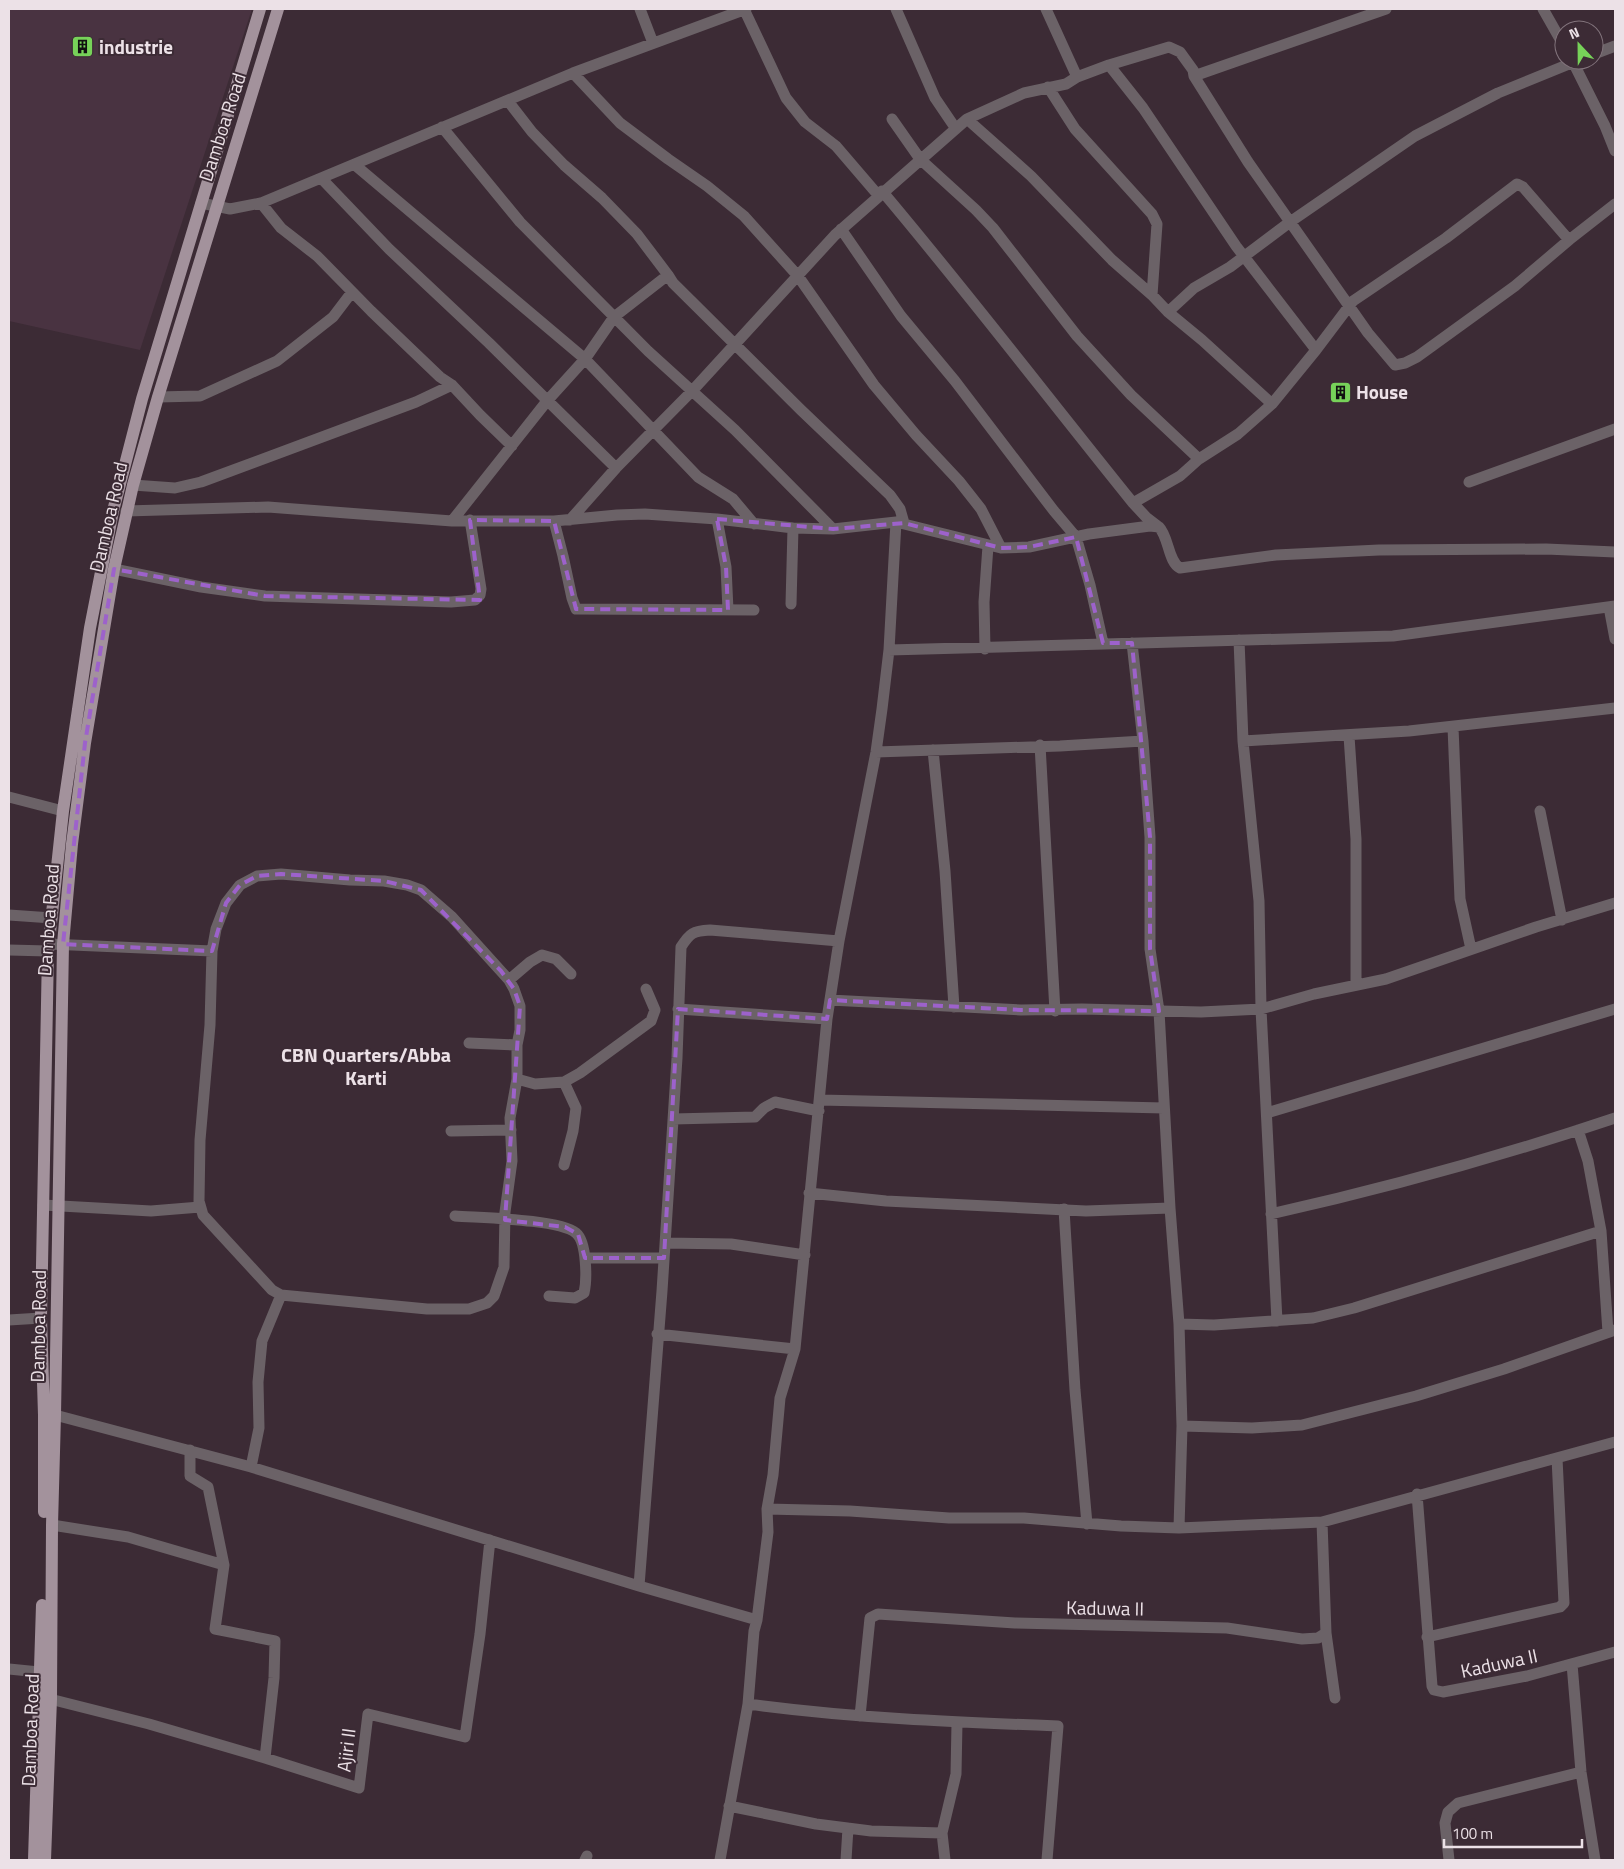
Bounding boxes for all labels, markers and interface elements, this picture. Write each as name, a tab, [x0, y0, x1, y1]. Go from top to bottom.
north arrow	[1554, 20, 1604, 70]
text: N	[1566, 21, 1582, 44]
place label: industrie	[99, 32, 173, 61]
building icon: industrie	[71, 35, 95, 59]
street label: Damboa Road	[190, 69, 253, 185]
place label: House	[1356, 377, 1408, 406]
building icon: House	[1328, 380, 1352, 404]
street label: Damboa Road	[81, 459, 134, 575]
street label: Damboa Road	[29, 863, 66, 977]
district label: CBN Quarters/Abba Karti	[281, 1039, 451, 1093]
street label: Damboa Road	[22, 1269, 53, 1383]
street label: Kaduwa II	[1066, 1592, 1144, 1623]
street label: Kaduwa II	[1458, 1640, 1540, 1685]
street label: Damboa Road	[13, 1673, 46, 1787]
street label: Ajiri II	[328, 1726, 363, 1774]
scale bar	[1444, 1816, 1582, 1848]
text: 100 m	[1452, 1822, 1493, 1845]

